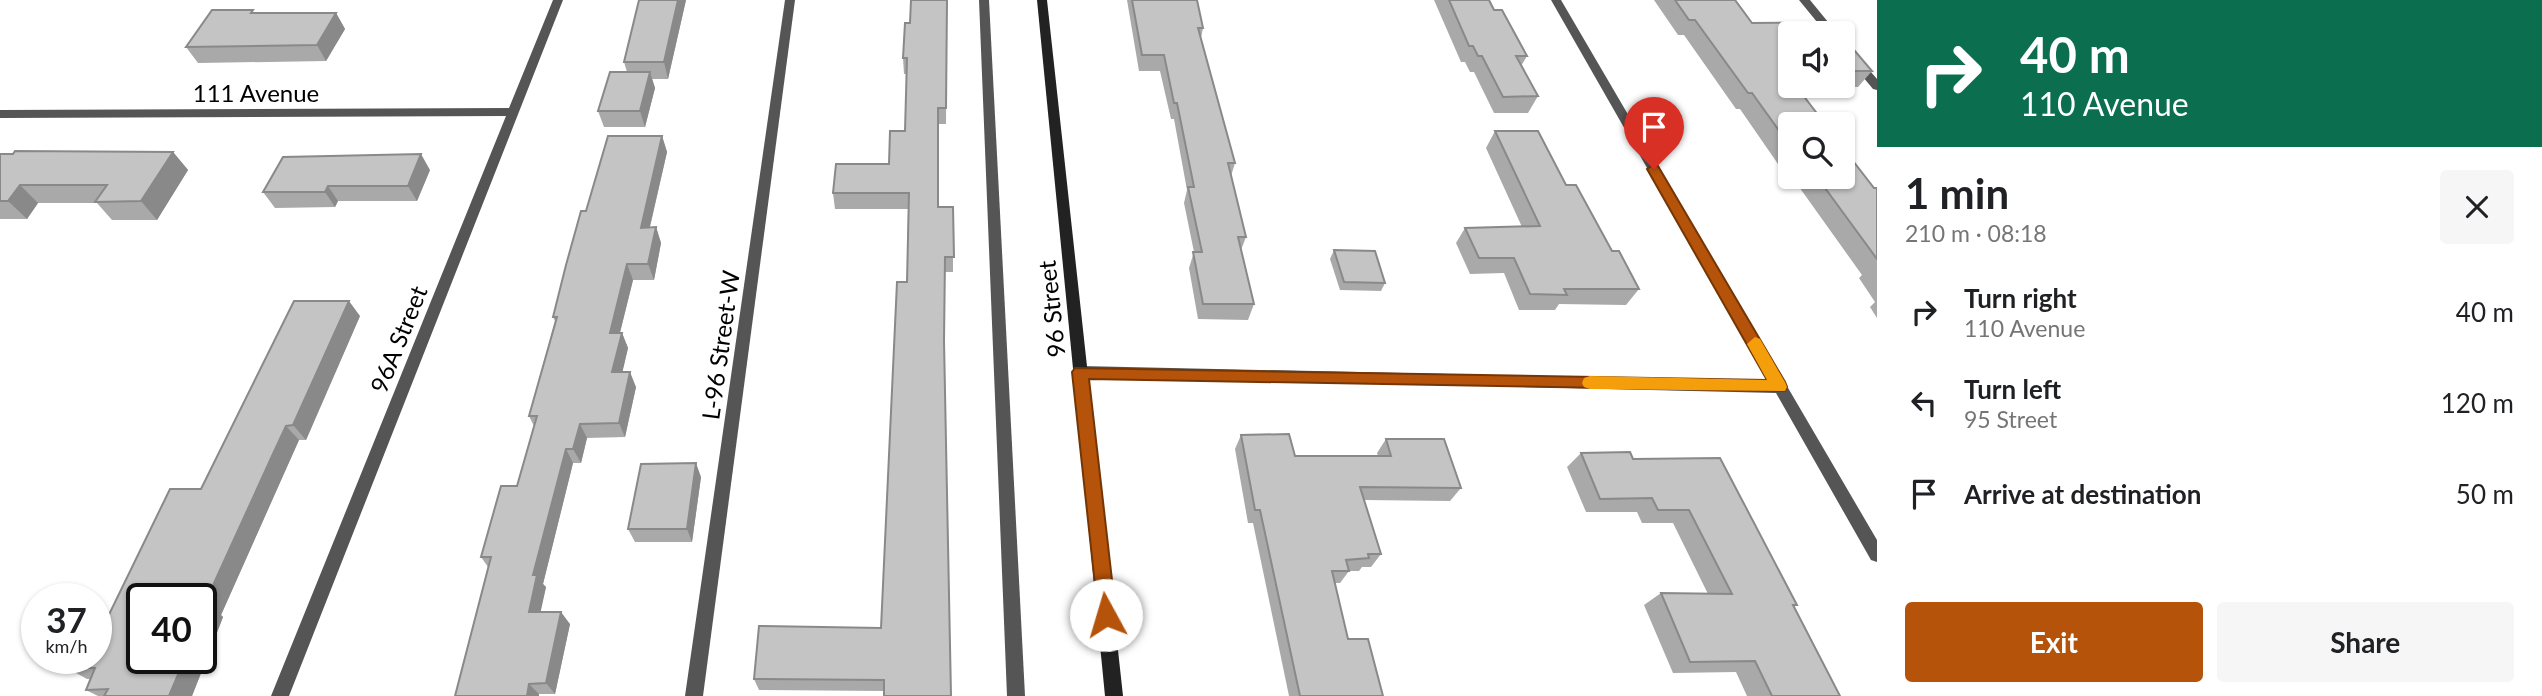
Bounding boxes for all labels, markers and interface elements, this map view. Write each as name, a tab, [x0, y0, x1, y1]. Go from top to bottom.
map controls	[1778, 21, 1855, 189]
button: sound	[1778, 21, 1855, 98]
text: 40 m	[2020, 25, 2130, 83]
icon: right	[1905, 28, 1996, 119]
street label: 111 Avenue	[193, 78, 319, 107]
text: 110 Avenue	[2020, 84, 2189, 123]
pin	[1624, 97, 1684, 169]
icon: arrive	[1635, 108, 1673, 146]
button: search	[1778, 112, 1855, 189]
text: 1 min	[1905, 168, 2009, 218]
button: close	[2440, 170, 2514, 244]
text: 210 m · 08:18	[1905, 219, 2047, 247]
street label: 96 Street	[1031, 259, 1070, 359]
street label: L-96 Street-W	[695, 269, 745, 421]
street label: 96A Street	[363, 281, 433, 397]
text: Turn right	[1964, 282, 2077, 314]
icon: right	[1905, 293, 1943, 331]
text: 40 m	[2456, 296, 2514, 328]
text: 110 Avenue	[1964, 314, 2085, 342]
text: Turn left	[1964, 373, 2061, 405]
icon: left	[1905, 384, 1943, 422]
text: 120 m	[2441, 387, 2514, 419]
text: 95 Street	[1964, 405, 2057, 433]
icon: arrive	[1905, 475, 1943, 513]
text: Arrive at destination	[1964, 478, 2201, 510]
text: 50 m	[2456, 478, 2514, 510]
position arrow	[1069, 578, 1143, 652]
speed limit sign: 40	[126, 583, 217, 674]
text: 37	[46, 598, 87, 640]
button: Exit	[1905, 602, 2203, 682]
button: Share	[2217, 602, 2514, 682]
text: km/h	[45, 635, 88, 657]

